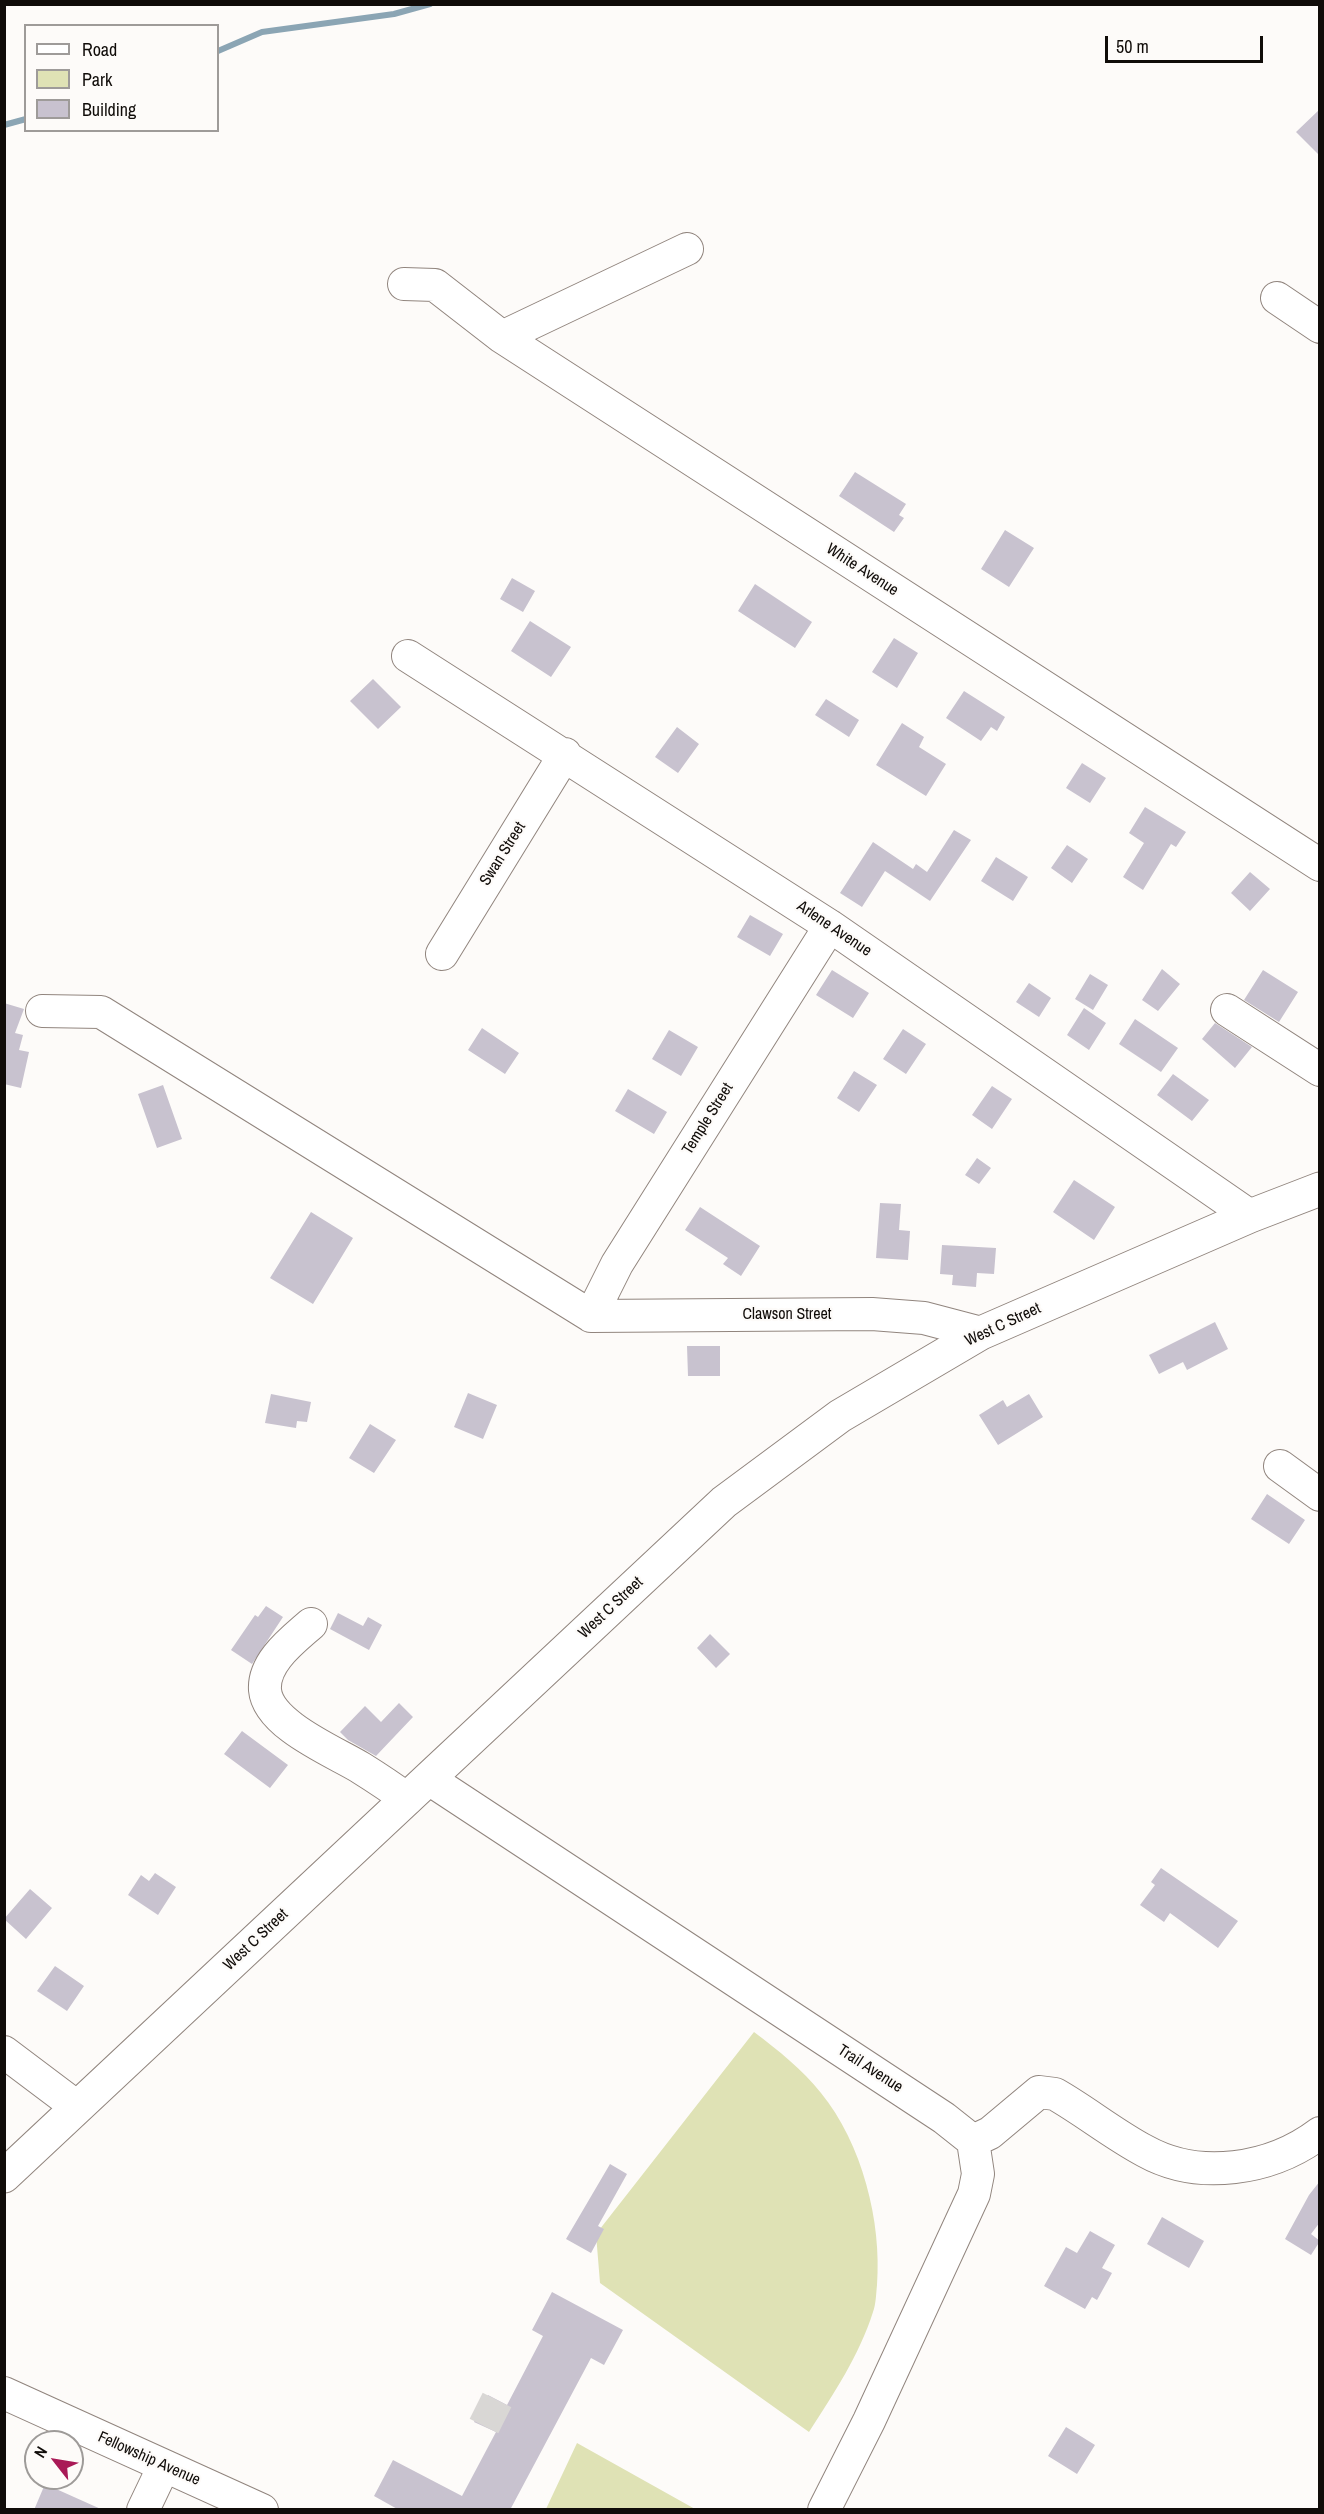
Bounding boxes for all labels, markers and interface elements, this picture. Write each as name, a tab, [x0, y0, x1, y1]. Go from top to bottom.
legend	[24, 24, 219, 132]
scale bar	[1108, 24, 1266, 62]
text: 50 m	[1116, 34, 1149, 59]
text: Road	[82, 37, 117, 62]
text: Park	[82, 67, 112, 92]
text: Building	[82, 97, 136, 122]
street label: White Avenue	[822, 540, 902, 600]
street label: Swan Street	[476, 819, 530, 889]
street label: Arlene Avenue	[793, 897, 875, 961]
street label: Temple Street	[678, 1080, 738, 1158]
street label: West C Street	[962, 1299, 1044, 1351]
street label: Clawson Street	[743, 1305, 831, 1325]
street label: West C Street	[575, 1573, 647, 1643]
street label: West C Street	[220, 1905, 292, 1975]
street label: Trail Avenue	[834, 2041, 906, 2097]
street label: Fellowship Avenue	[95, 2428, 203, 2490]
north arrow	[24, 2430, 84, 2490]
text: N	[28, 2442, 52, 2461]

